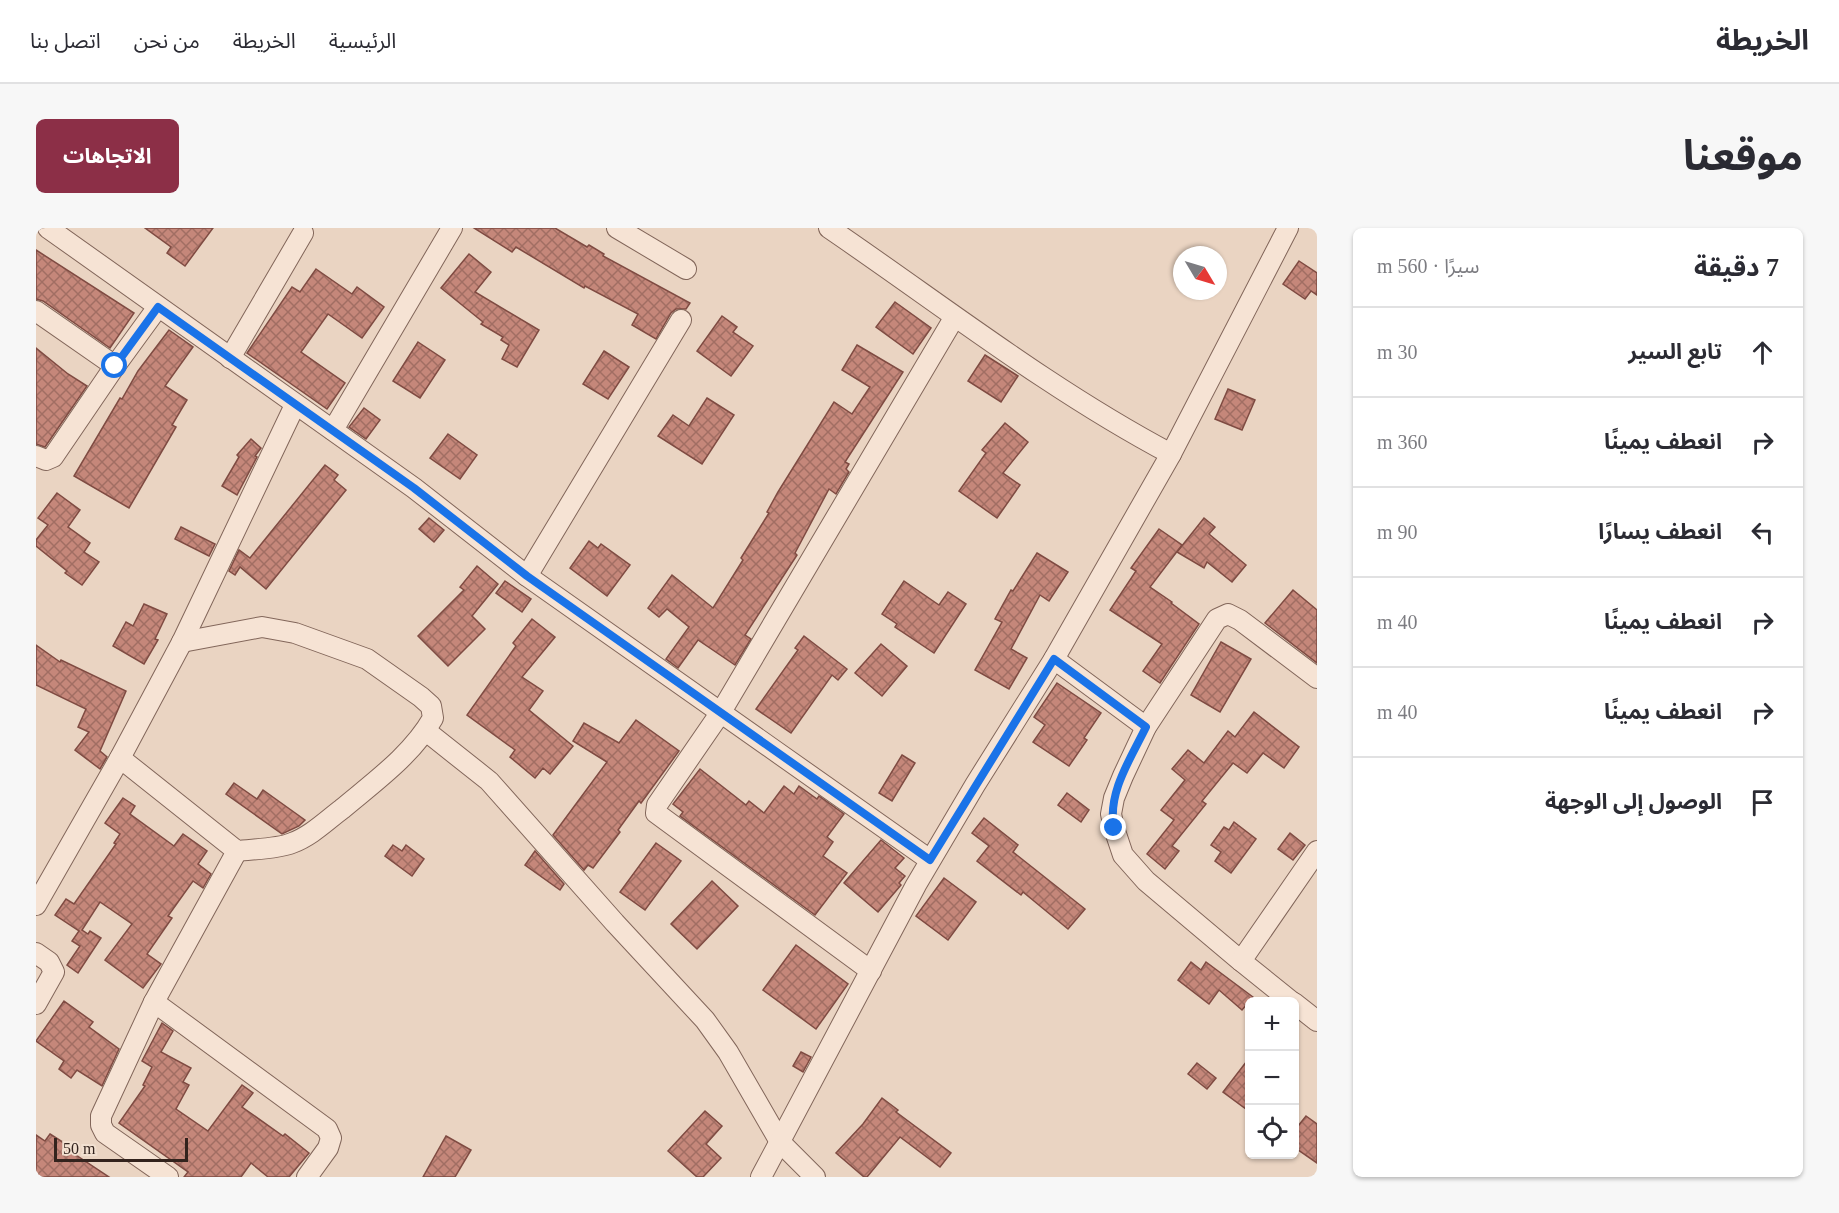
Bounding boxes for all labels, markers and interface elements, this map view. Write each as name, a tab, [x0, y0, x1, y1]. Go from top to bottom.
text: الخريطة	[1716, 25, 1809, 56]
text: اتصل بنا	[30, 29, 101, 53]
text: من نحن	[134, 29, 200, 53]
text: الخريطة	[233, 29, 296, 53]
text: الرئيسية	[329, 29, 396, 53]
button: الاتجاهات	[36, 119, 179, 193]
text: موقعنا	[1683, 133, 1803, 179]
north arrow	[1173, 246, 1227, 300]
text: 7 دقيقة	[1694, 253, 1779, 282]
text: سيرًا · 560 m	[1377, 255, 1480, 277]
icon: ahead	[1746, 336, 1779, 369]
text: تابع السير	[1628, 339, 1722, 364]
text: 30 m	[1377, 341, 1418, 363]
route start	[101, 352, 127, 378]
icon: right	[1746, 426, 1779, 459]
text: انعطف يمينًا	[1604, 429, 1722, 454]
text: 360 m	[1377, 431, 1428, 453]
icon: left	[1746, 516, 1779, 549]
text: انعطف يسارًا	[1598, 519, 1722, 544]
text: 90 m	[1377, 521, 1418, 543]
icon: right	[1746, 606, 1779, 639]
text: انعطف يمينًا	[1604, 609, 1722, 634]
text: 40 m	[1377, 611, 1418, 633]
icon: right	[1746, 696, 1779, 729]
text: انعطف يمينًا	[1604, 699, 1722, 724]
text: 40 m	[1377, 701, 1418, 723]
icon: arrive	[1746, 786, 1779, 819]
text: الوصول إلى الوجهة	[1545, 789, 1722, 814]
route end	[1100, 814, 1126, 840]
map controls	[1245, 997, 1299, 1159]
button: +	[1245, 997, 1299, 1051]
button: −	[1245, 1051, 1299, 1105]
button: locate	[1245, 1105, 1299, 1159]
scale bar	[54, 1135, 188, 1162]
text: 50 m	[63, 1140, 95, 1157]

